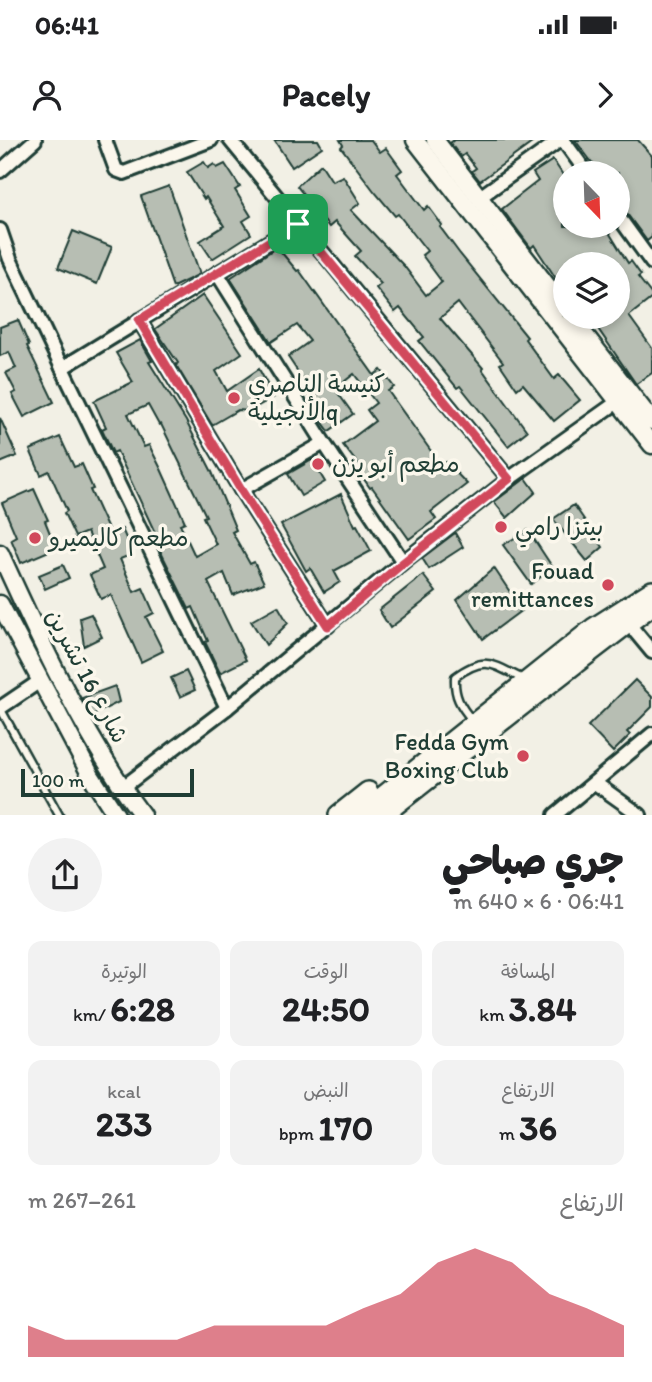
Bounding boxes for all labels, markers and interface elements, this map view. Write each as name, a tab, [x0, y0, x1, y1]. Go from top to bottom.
text: 06:41	[35, 9, 99, 41]
icon: person	[28, 76, 66, 114]
text: Pacely	[282, 76, 370, 114]
icon: forward	[586, 76, 624, 114]
north arrow	[553, 161, 630, 238]
map controls	[553, 161, 630, 329]
pin	[268, 194, 328, 254]
icon: arrive	[279, 205, 317, 243]
button: layers	[553, 252, 630, 329]
place label: كنيسة الناصري الأنجيليةq	[248, 369, 385, 426]
marker: كنيسة الناصري الأنجيليةq	[226, 390, 242, 406]
place label: مطعم أبو يزن	[332, 449, 460, 482]
marker: مطعم أبو يزن	[310, 456, 326, 472]
place label: بيتزا رامي	[515, 512, 603, 548]
marker: بيتزا رامي	[493, 519, 509, 535]
place label: مطعم كاليميرو	[47, 523, 189, 556]
marker: مطعم كاليميرو	[27, 530, 43, 546]
place label: Fouad remittances	[471, 556, 594, 613]
marker: Fouad remittances	[600, 577, 616, 593]
street label: شارع 16 تشرين	[37, 604, 135, 749]
place label: Fedda Gym Boxing Club	[385, 727, 509, 784]
marker: Fedda Gym Boxing Club	[515, 748, 531, 764]
scale bar	[21, 766, 194, 798]
text: 100 m	[32, 769, 84, 792]
button: share	[28, 838, 102, 912]
text: جري صباحي	[442, 838, 624, 884]
text: 06:41 · 6 × 640 m	[453, 887, 624, 915]
text: الوتيرة	[101, 960, 147, 983]
text: الوقت	[304, 960, 348, 983]
text: المسافة	[501, 960, 555, 983]
text: 6:28	[110, 988, 175, 1030]
text: 24:50	[282, 988, 370, 1030]
text: 3.84	[509, 988, 577, 1030]
text: /km	[73, 1003, 110, 1026]
text: km	[479, 1003, 509, 1026]
text: النبض	[303, 1079, 349, 1102]
text: الارتفاع	[501, 1079, 555, 1102]
text: kcal	[107, 1080, 141, 1103]
text: 233	[96, 1103, 152, 1145]
text: 170	[318, 1107, 373, 1149]
text: 36	[519, 1107, 557, 1149]
text: bpm	[279, 1122, 318, 1145]
text: m	[499, 1122, 519, 1145]
text: 261–267 m	[28, 1186, 136, 1214]
text: الارتفاع	[560, 1189, 624, 1217]

